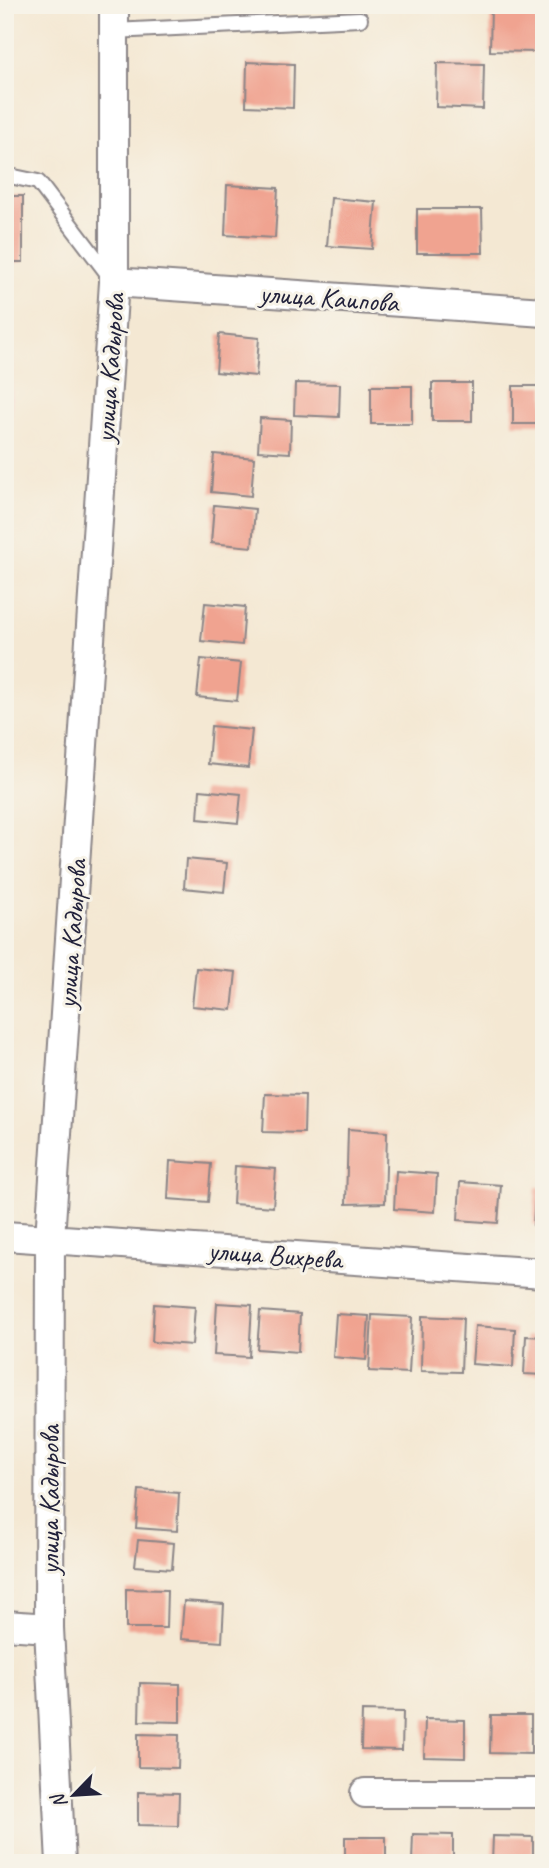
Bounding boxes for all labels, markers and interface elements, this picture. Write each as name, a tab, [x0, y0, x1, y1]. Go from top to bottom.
street label: улица Каипова	[256, 275, 401, 320]
street label: улица Кадырова	[87, 291, 132, 446]
street label: улица Кадырова	[49, 857, 94, 1012]
street label: улица Вихрева	[205, 1232, 346, 1277]
street label: улица Кадырова	[32, 1424, 67, 1577]
north arrow	[38, 1759, 108, 1829]
text: N	[45, 1788, 73, 1812]

